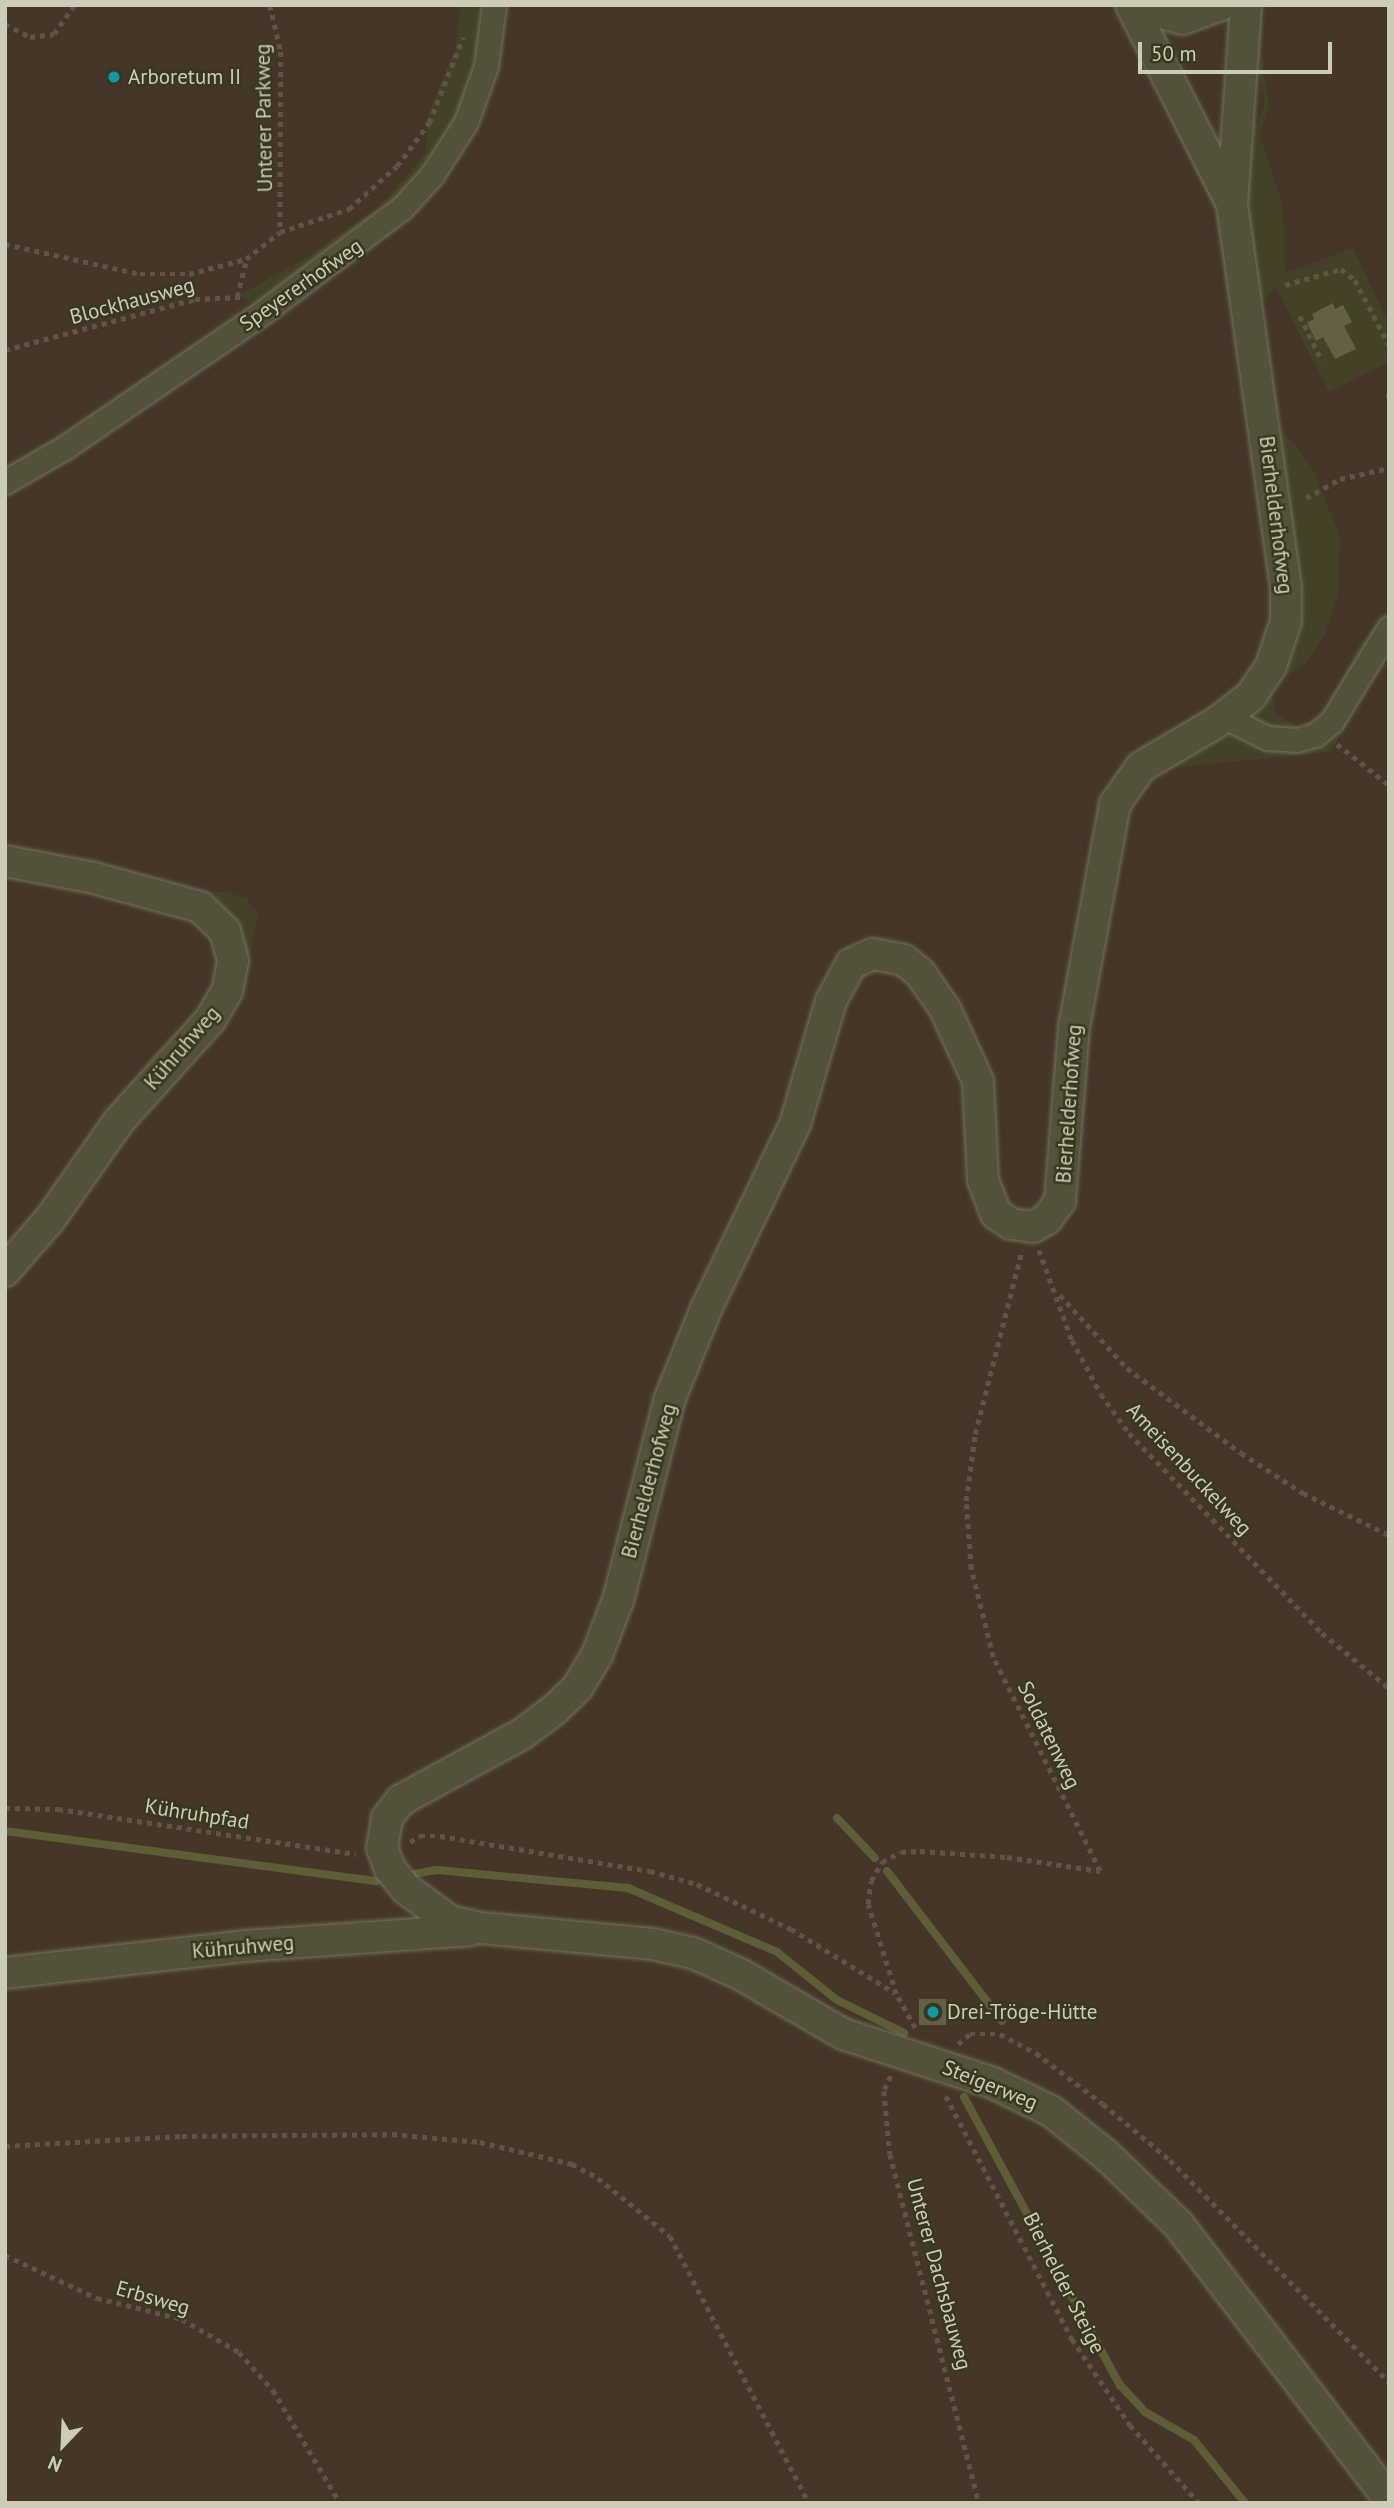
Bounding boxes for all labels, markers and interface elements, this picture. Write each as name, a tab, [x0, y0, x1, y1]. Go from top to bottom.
scale bar	[1142, 28, 1336, 72]
text: 50 m	[1151, 40, 1197, 67]
street label: Unterer Parkweg	[250, 43, 278, 193]
place label: Arboretum II	[128, 64, 241, 90]
marker: Arboretum II	[106, 69, 122, 85]
street label: Speyererhofweg	[235, 233, 367, 337]
street label: Blockhausweg	[67, 272, 197, 330]
street label: Bierhelderhofweg	[1254, 434, 1298, 596]
street label: Kühruhweg	[139, 1001, 225, 1095]
street label: Bierhelderhofweg	[1051, 1024, 1087, 1184]
street label: Ameisenbuckelweg	[1121, 1397, 1257, 1541]
street label: Bierhelderhofweg	[616, 1401, 682, 1561]
street label: Soldatenweg	[1012, 1677, 1086, 1793]
street label: Kühruhpfad	[143, 1793, 251, 1835]
street label: Kühruhweg	[191, 1930, 295, 1964]
place label: Drei-Tröge-Hütte	[947, 1999, 1097, 2025]
marker: Drei-Tröge-Hütte	[925, 2004, 941, 2020]
street label: Steigerweg	[939, 2055, 1041, 2115]
street label: Unterer Dachsbauweg	[901, 2175, 977, 2373]
street label: Bierhelder Steige	[1018, 2208, 1110, 2358]
street label: Erbsweg	[113, 2275, 193, 2321]
north arrow	[28, 2410, 98, 2480]
text: N	[44, 2451, 65, 2478]

